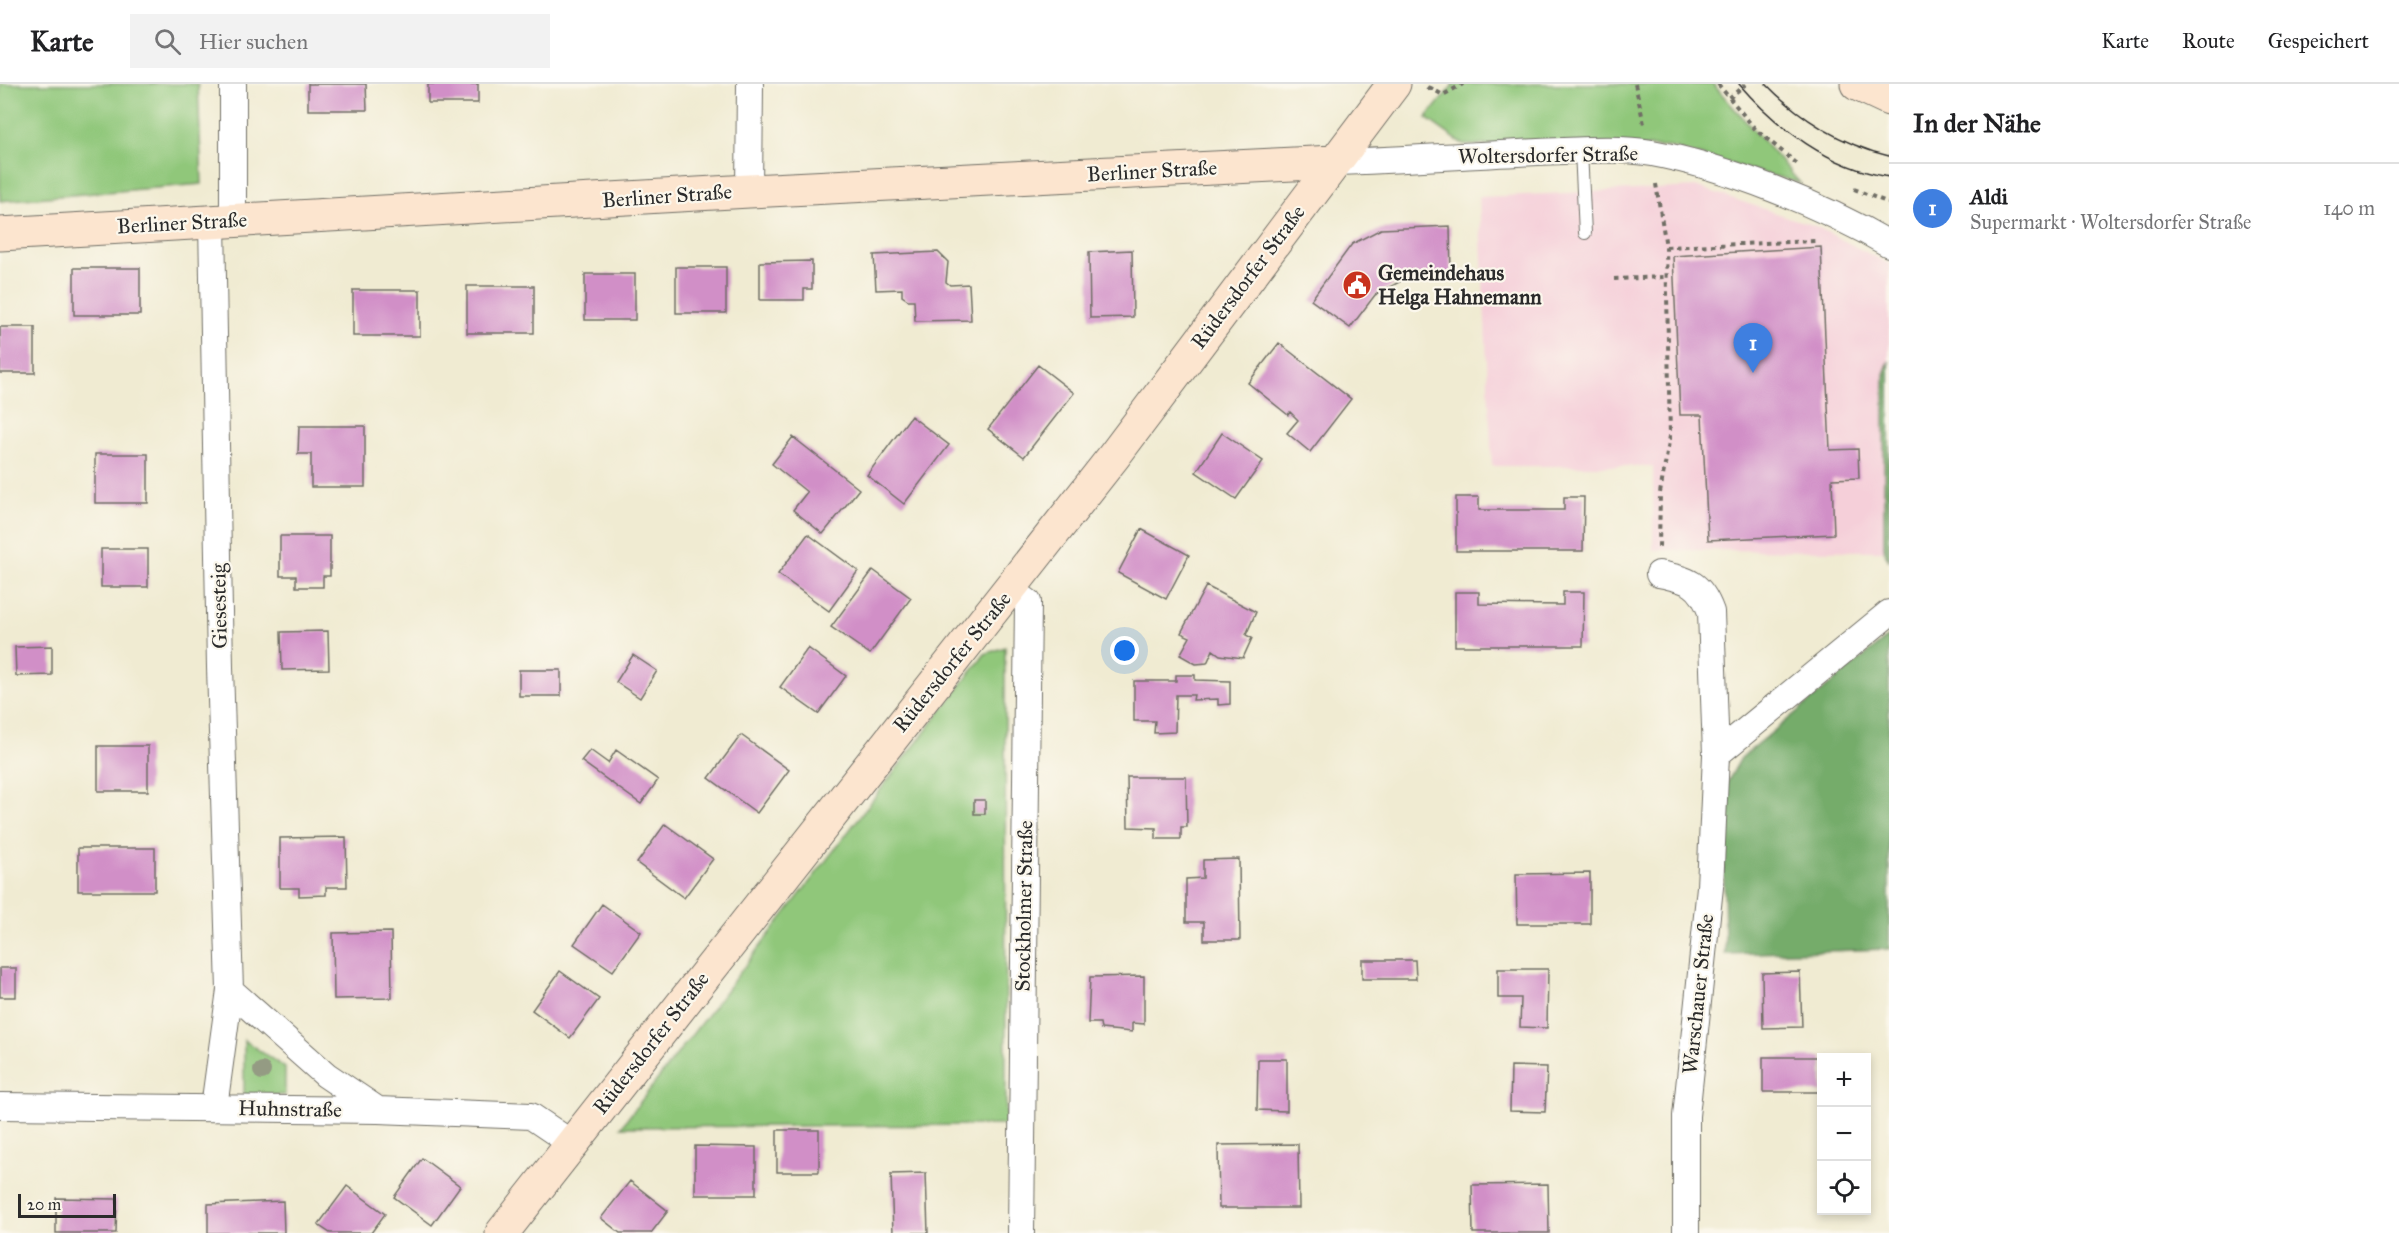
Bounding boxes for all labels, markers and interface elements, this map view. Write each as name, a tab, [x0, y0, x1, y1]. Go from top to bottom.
search box	[130, 14, 550, 68]
text: Karte	[30, 24, 94, 59]
icon: search	[151, 25, 184, 58]
text: Hier suchen	[199, 28, 308, 55]
text: Karte	[2101, 28, 2149, 54]
text: Route	[2182, 28, 2235, 54]
text: Gespeichert	[2268, 28, 2369, 54]
text: In der Nähe	[1913, 107, 2041, 139]
street label: Woltersdorfer Straße	[1458, 140, 1638, 170]
street label: Berliner Straße	[1086, 155, 1218, 187]
street label: Berliner Straße	[601, 178, 733, 214]
text: Aldi	[1970, 183, 2008, 210]
text: 1	[1929, 196, 1936, 220]
text: 140 m	[2323, 196, 2375, 220]
street label: Rüdersdorfer Straße	[1185, 200, 1311, 354]
street label: Berliner Straße	[116, 207, 248, 239]
text: Supermarkt · Woltersdorfer Straße	[1970, 210, 2251, 234]
place label: Gemeindehaus Helga Hahnemann	[1378, 260, 1542, 310]
public building icon: Gemeindehaus Helga Hahnemann	[1341, 269, 1373, 301]
pin: 1	[1734, 324, 1772, 373]
street label: Giesesteig	[205, 563, 233, 649]
street label: Rüdersdorfer Straße	[887, 586, 1017, 738]
your location	[1110, 636, 1139, 665]
street label: Stockholmer Straße	[1010, 820, 1038, 992]
street label: Warschauer Straße	[1677, 912, 1719, 1075]
street label: Rüdersdorfer Straße	[587, 966, 715, 1119]
map controls	[1817, 1053, 1871, 1215]
button: +	[1817, 1053, 1871, 1107]
street label: Huhnstraße	[238, 1095, 342, 1123]
button: −	[1817, 1107, 1871, 1161]
button: locate	[1817, 1161, 1871, 1215]
scale bar	[18, 1191, 116, 1218]
text: 20 m	[27, 1195, 61, 1214]

